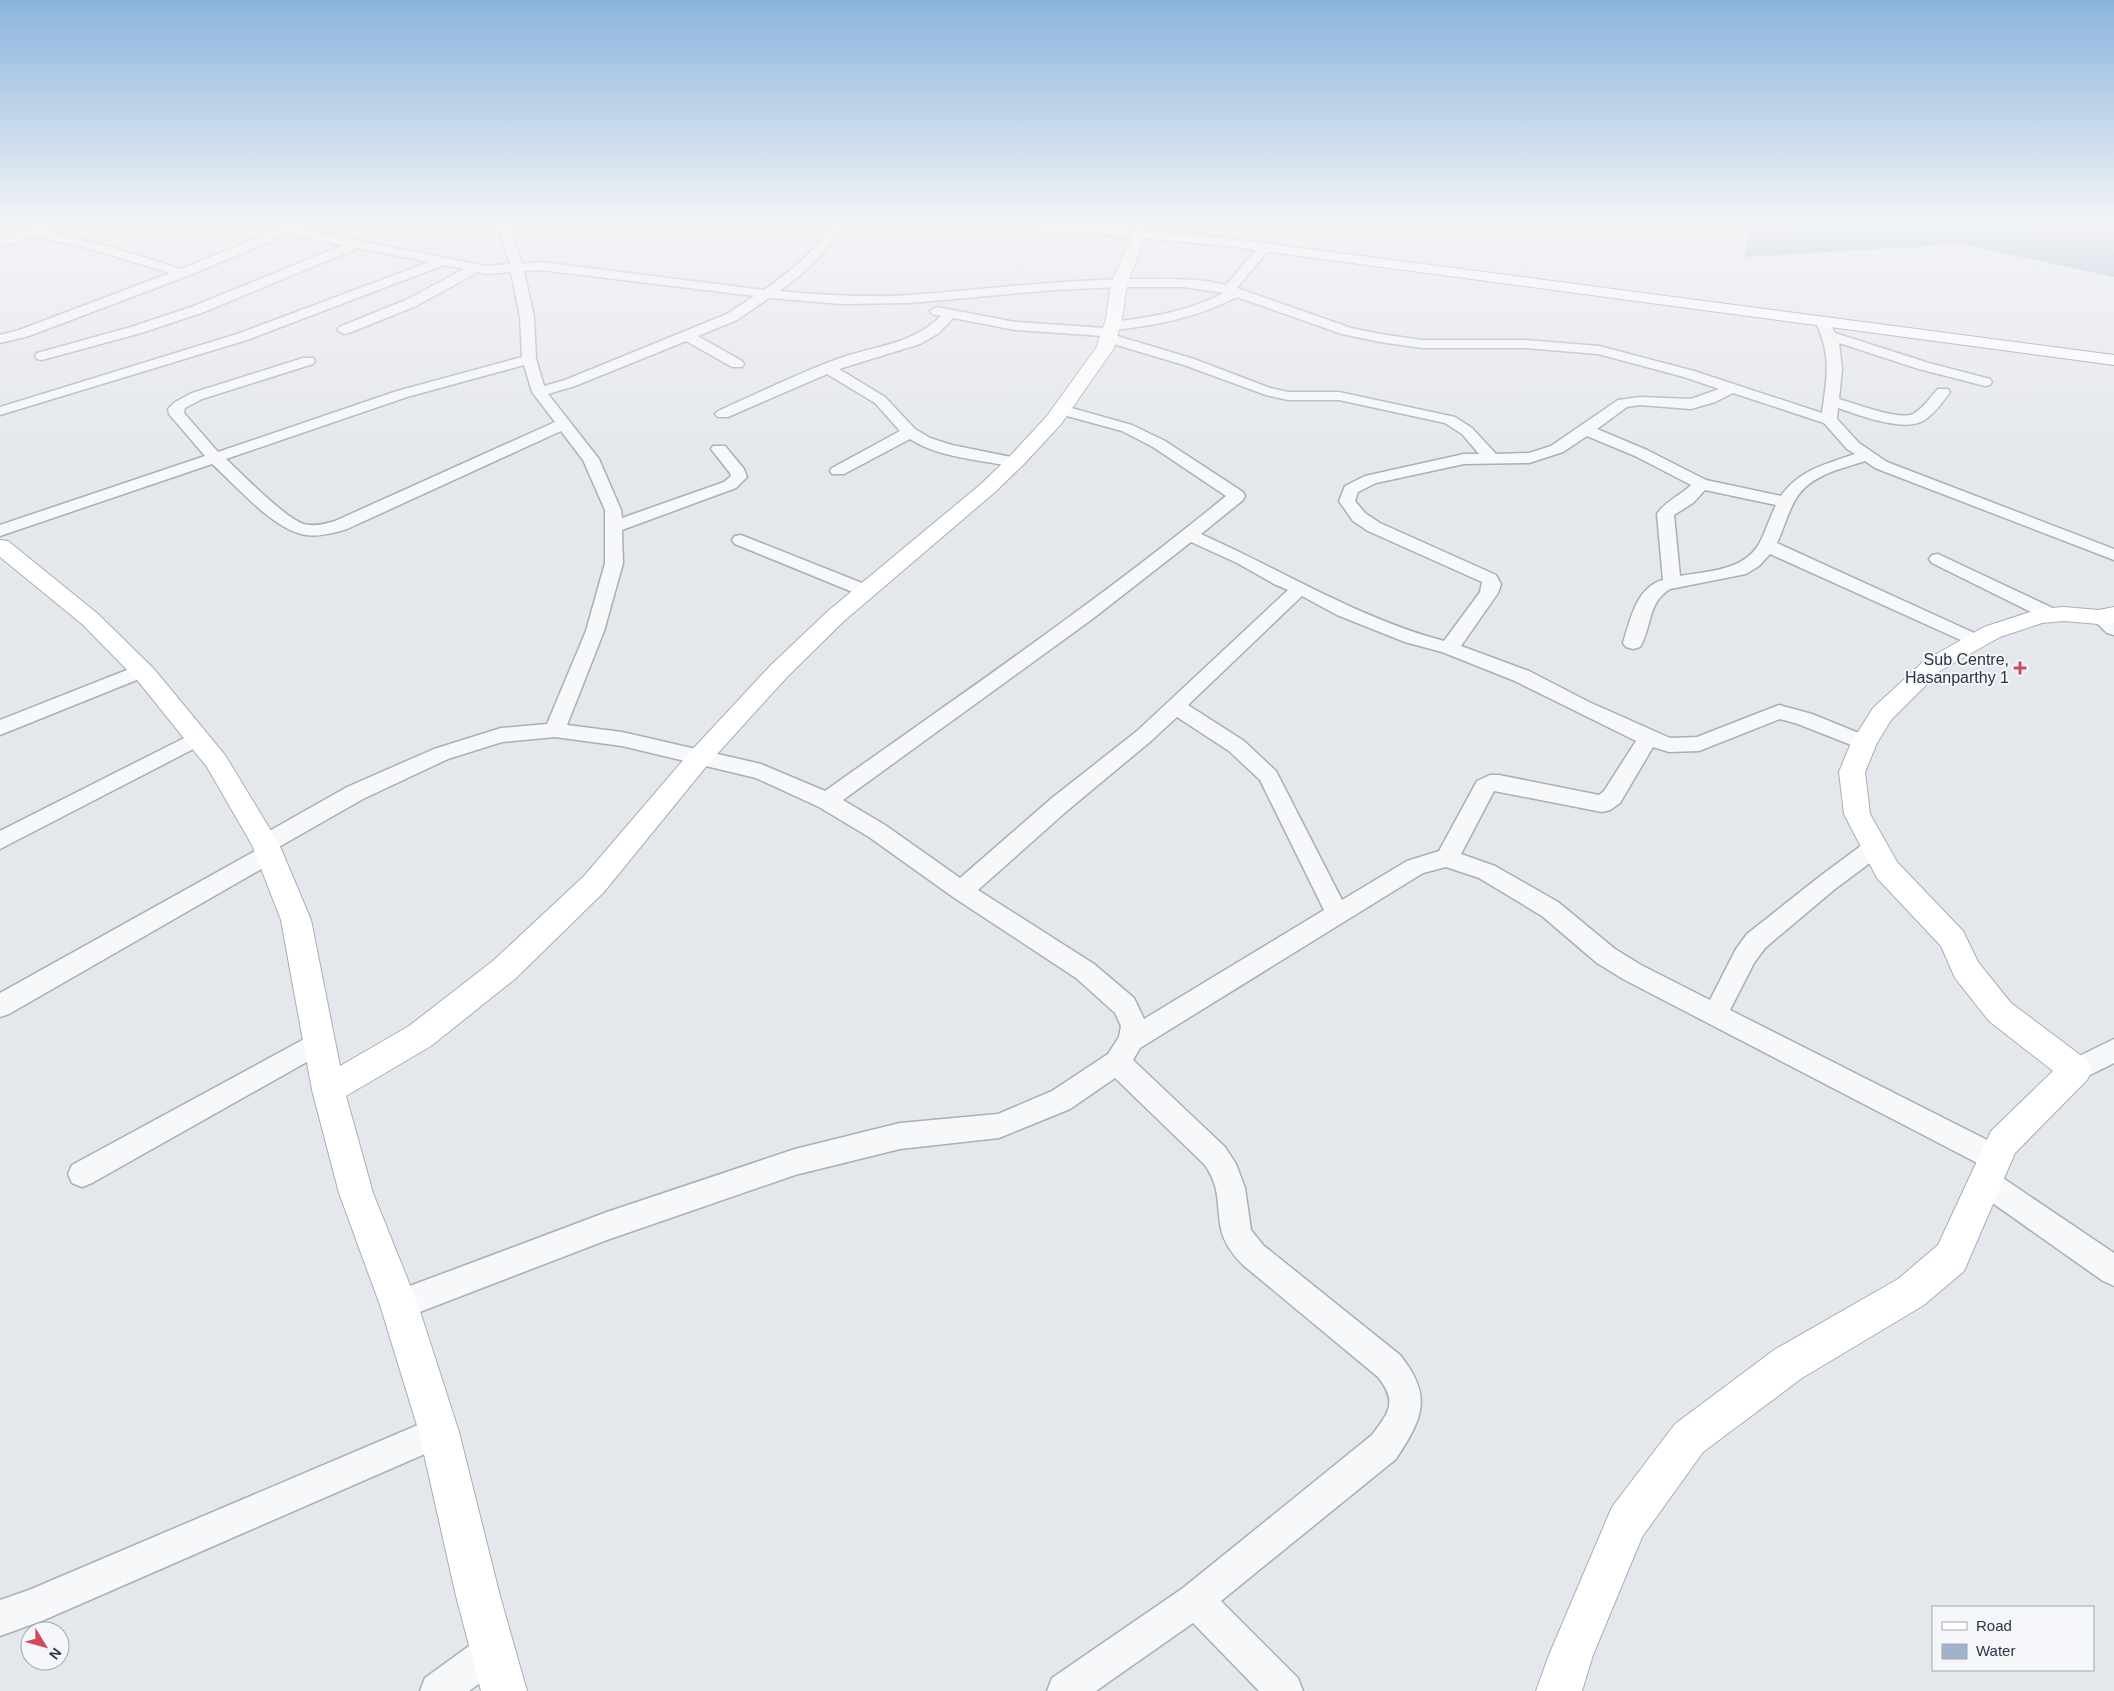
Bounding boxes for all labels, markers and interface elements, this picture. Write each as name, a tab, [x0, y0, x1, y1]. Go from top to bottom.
place label: Sub Centre, Hasanparthy 1	[1905, 651, 2009, 686]
marker: Sub Centre, Hasanparthy 1	[2013, 661, 2027, 675]
legend	[1932, 1606, 2094, 1671]
text: Road	[1976, 1617, 2012, 1634]
north arrow	[20, 1621, 70, 1671]
text: Water	[1976, 1642, 2015, 1659]
text: N	[46, 1645, 65, 1663]

